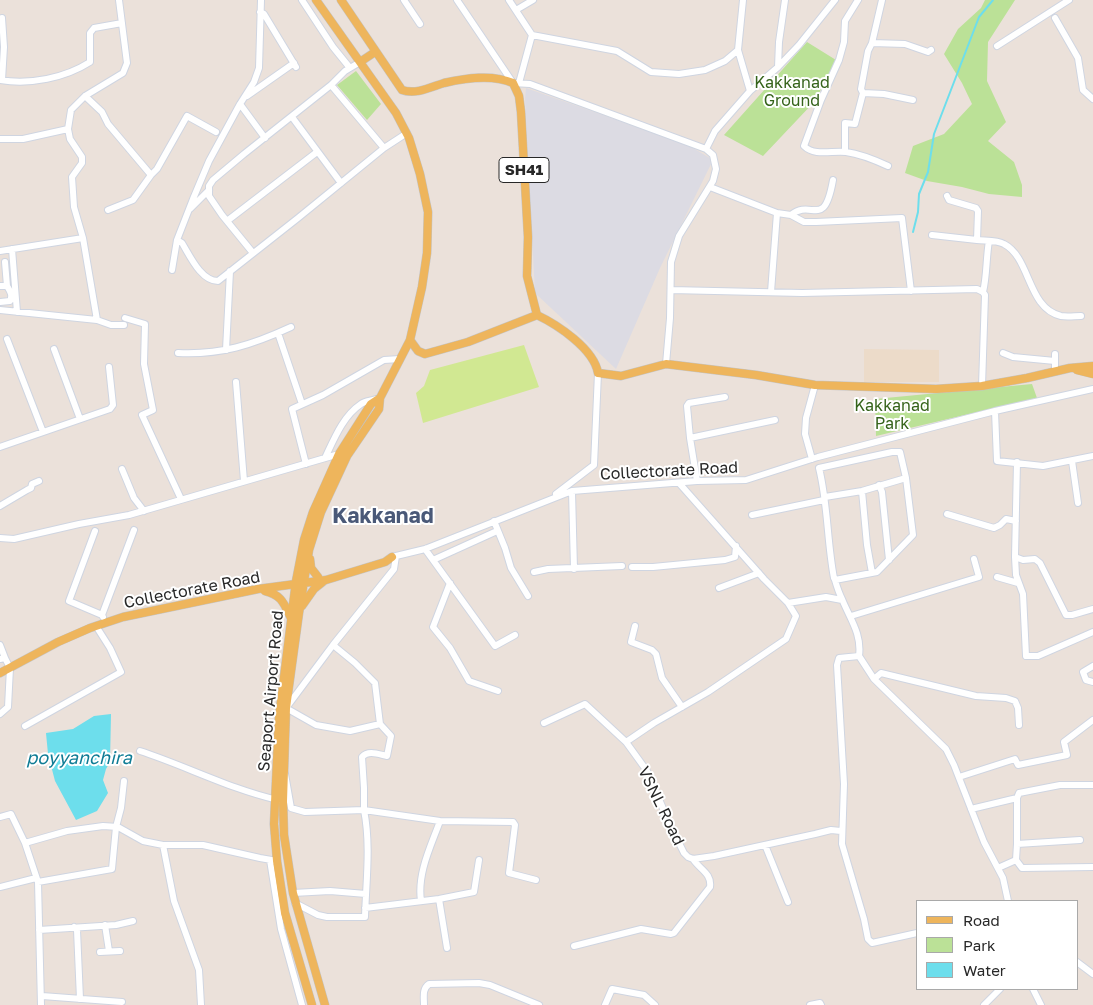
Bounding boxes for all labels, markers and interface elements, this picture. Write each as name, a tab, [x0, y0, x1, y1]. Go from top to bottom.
park label: Kakkanad Ground	[754, 73, 830, 111]
road number: SH41	[499, 158, 549, 182]
park label: Kakkanad Park	[854, 396, 930, 434]
street label: Collectorate Road	[599, 458, 739, 484]
district label: Kakkanad	[332, 503, 434, 529]
street label: Collectorate Road	[122, 567, 262, 613]
street label: Seaport Airport Road	[254, 610, 288, 772]
water label: poyyanchira	[26, 747, 132, 769]
street label: VSNL Road	[634, 764, 688, 848]
legend	[916, 900, 1078, 990]
text: Road	[963, 911, 1000, 929]
text: Park	[963, 936, 995, 954]
text: Water	[963, 961, 1006, 979]

